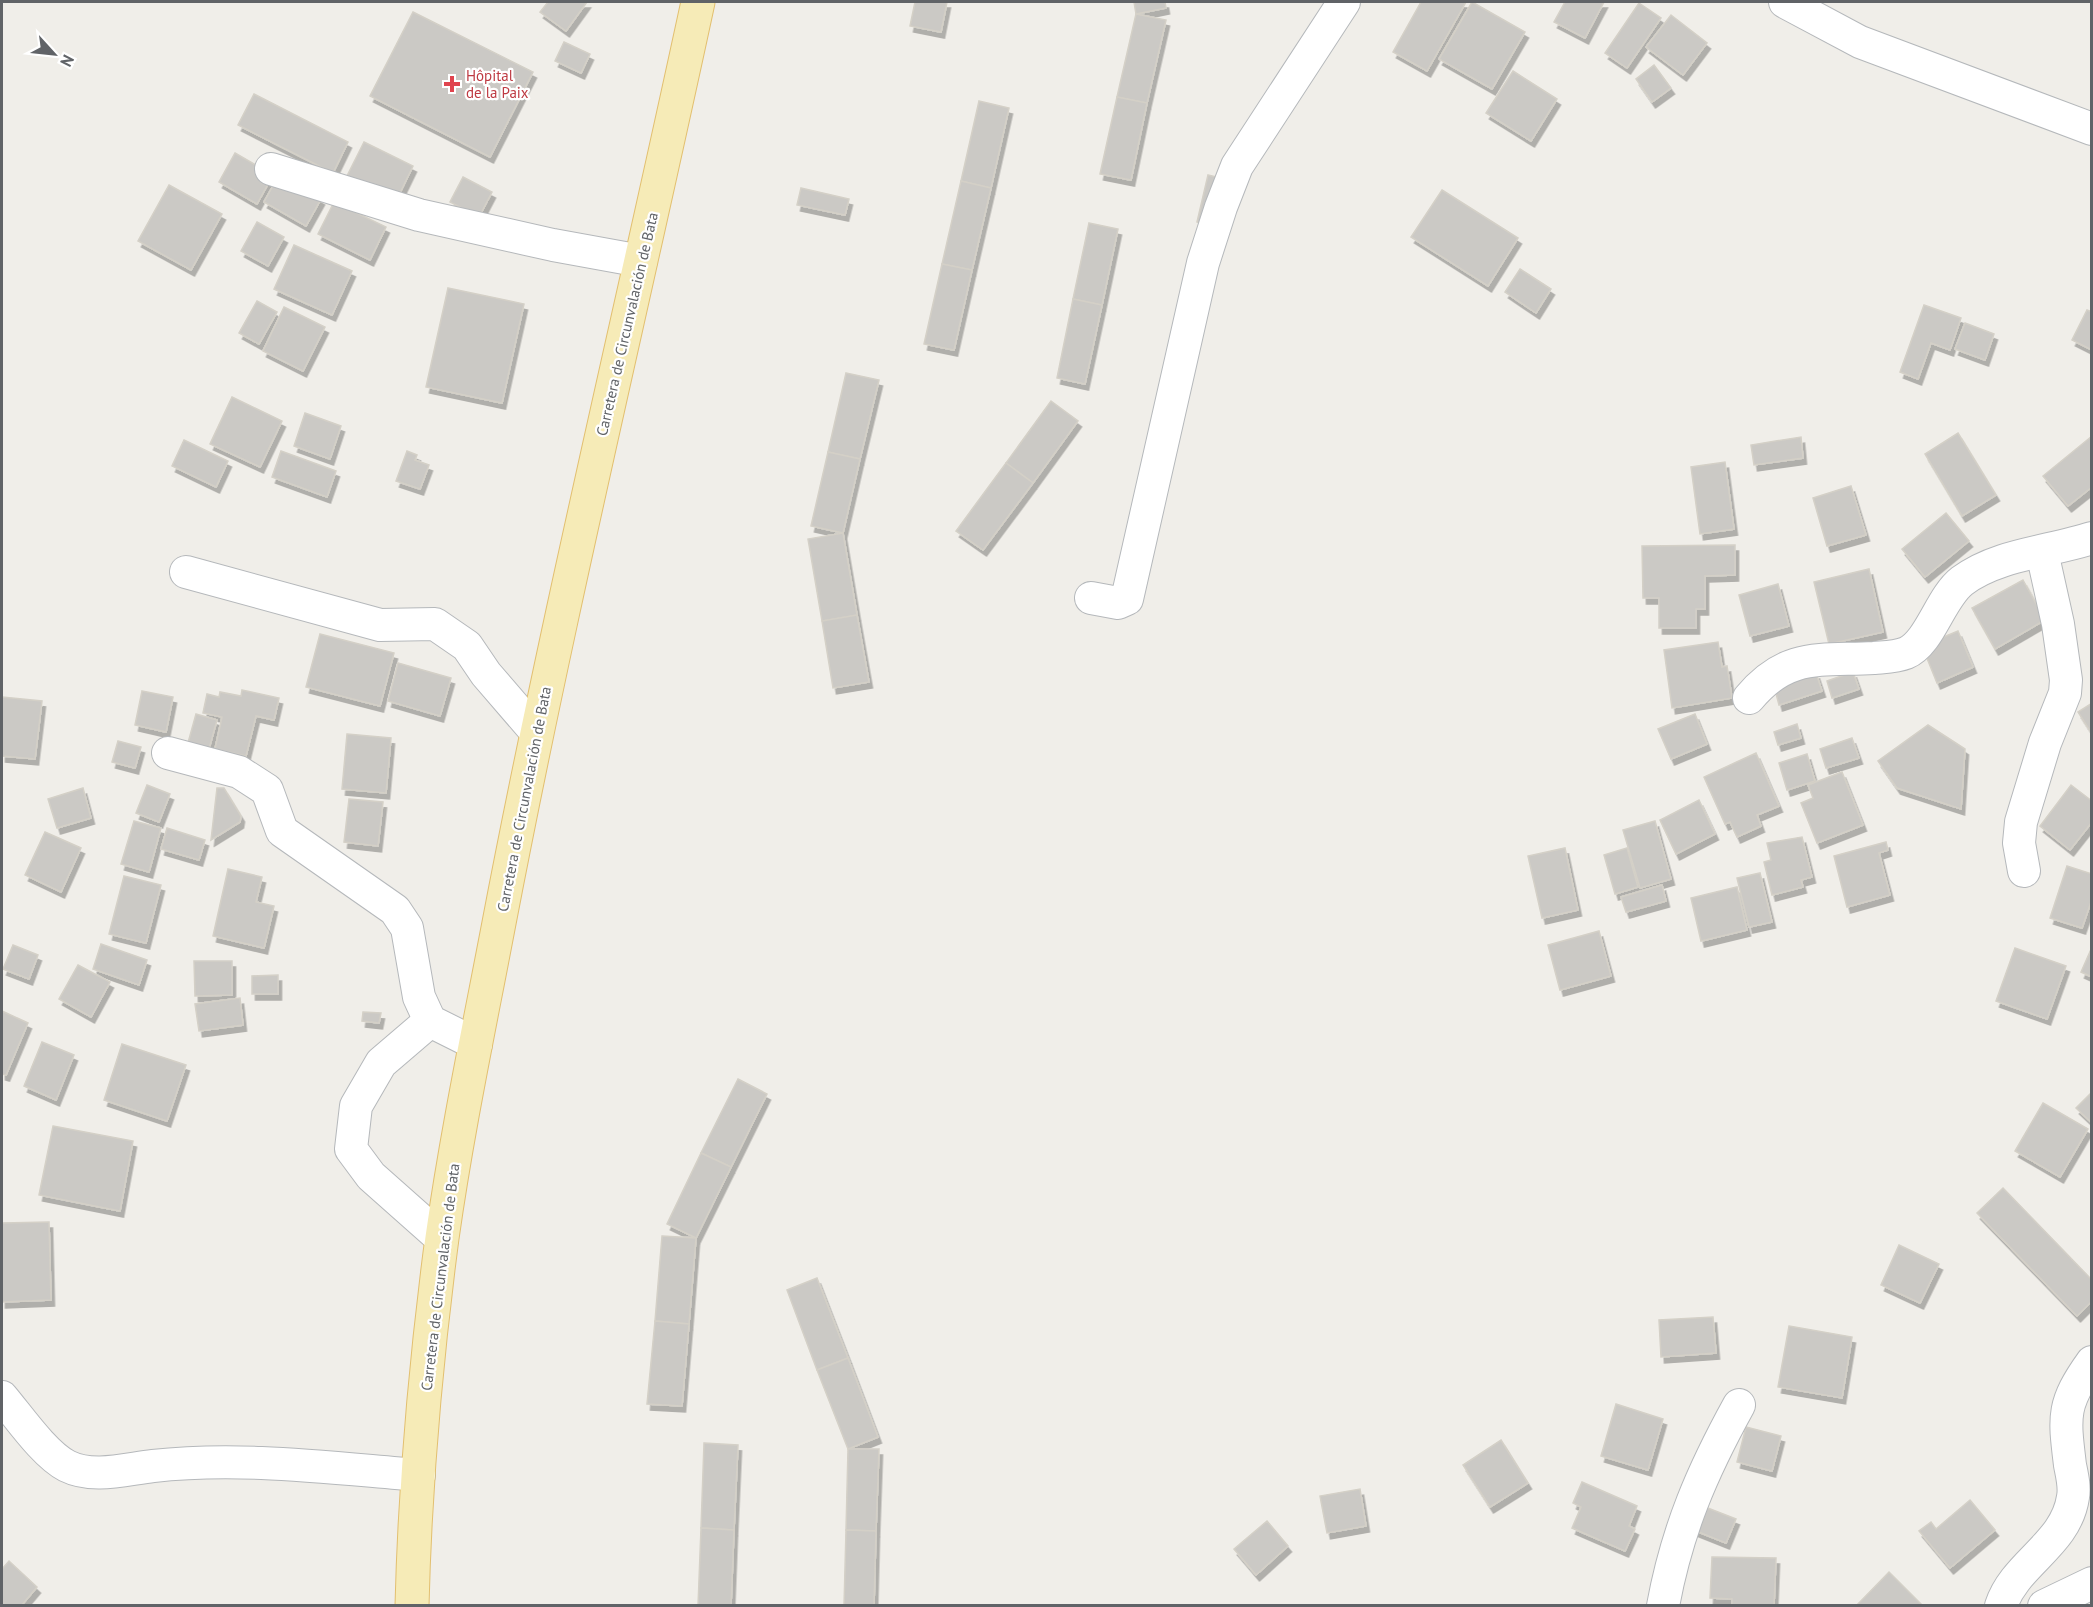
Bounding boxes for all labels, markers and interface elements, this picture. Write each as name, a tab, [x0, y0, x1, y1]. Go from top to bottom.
north arrow	[24, 24, 84, 84]
text: N	[56, 52, 79, 70]
place label: Hôpital de la Paix	[466, 66, 529, 102]
marker: Hôpital de la Paix	[443, 75, 461, 93]
street label: Carretera de Circunvalación de Bata	[592, 210, 662, 438]
street label: Carretera de Circunvalación de Bata	[493, 685, 555, 913]
street label: Carretera de Circunvalación de Bata	[417, 1162, 463, 1392]

